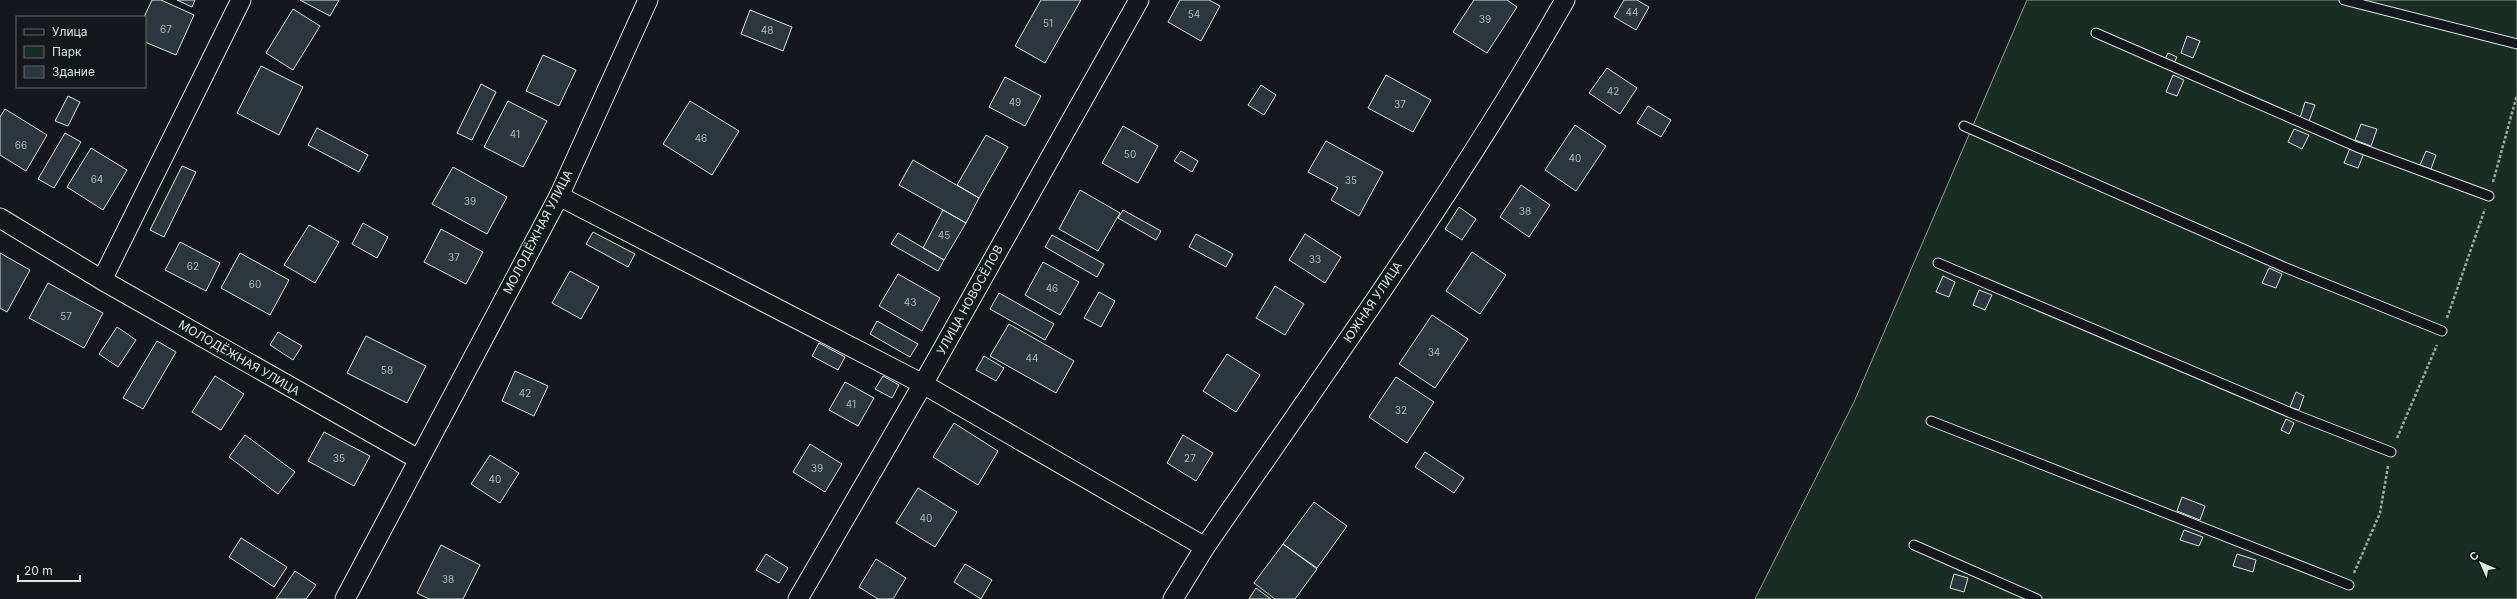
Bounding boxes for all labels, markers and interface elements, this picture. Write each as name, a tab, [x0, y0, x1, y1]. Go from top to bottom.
house number: 44	[1626, 6, 1638, 18]
house number: 54	[1188, 8, 1200, 20]
house number: 39	[1479, 13, 1491, 25]
legend	[16, 16, 146, 88]
house number: 51	[1043, 17, 1053, 29]
house number: 67	[160, 23, 172, 35]
text: Улица	[52, 24, 87, 39]
house number: 48	[761, 24, 773, 36]
text: Парк	[52, 44, 82, 59]
text: Здание	[52, 64, 95, 79]
house number: 42	[1607, 85, 1619, 97]
house number: 49	[1009, 96, 1021, 108]
house number: 37	[1394, 98, 1406, 110]
house number: 41	[510, 128, 520, 140]
house number: 46	[695, 132, 707, 144]
house number: 66	[15, 139, 27, 151]
house number: 50	[1124, 148, 1136, 160]
house number: 40	[1569, 152, 1581, 164]
street label: МОЛОДЁЖНАЯ УЛИЦА	[500, 167, 575, 296]
house number: 64	[91, 173, 103, 185]
house number: 35	[1345, 174, 1357, 186]
house number: 39	[464, 195, 476, 207]
house number: 38	[1519, 205, 1531, 217]
house number: 45	[938, 229, 950, 241]
street label: УЛИЦА НОВОСЁЛОВ	[933, 242, 1006, 357]
house number: 37	[448, 251, 460, 263]
house number: 33	[1309, 253, 1321, 265]
street label: ЮЖНАЯ УЛИЦА	[1340, 258, 1405, 345]
house number: 62	[187, 260, 199, 272]
house number: 60	[249, 278, 261, 290]
house number: 46	[1046, 282, 1058, 294]
house number: 43	[904, 296, 916, 308]
house number: 57	[60, 310, 72, 322]
street label: МОЛОДЁЖНАЯ УЛИЦА	[176, 317, 303, 398]
house number: 34	[1428, 346, 1440, 358]
house number: 44	[1026, 352, 1038, 364]
house number: 58	[381, 364, 393, 376]
house number: 42	[519, 387, 531, 399]
house number: 41	[846, 398, 856, 410]
house number: 32	[1395, 404, 1407, 416]
house number: 35	[333, 452, 345, 464]
house number: 27	[1184, 452, 1196, 464]
house number: 39	[811, 462, 823, 474]
house number: 40	[489, 473, 501, 485]
house number: 40	[920, 512, 932, 524]
north arrow	[2461, 543, 2501, 583]
text: С	[2466, 548, 2482, 564]
scale bar	[18, 557, 80, 583]
text: 20 m	[24, 563, 53, 578]
house number: 38	[442, 573, 454, 585]

